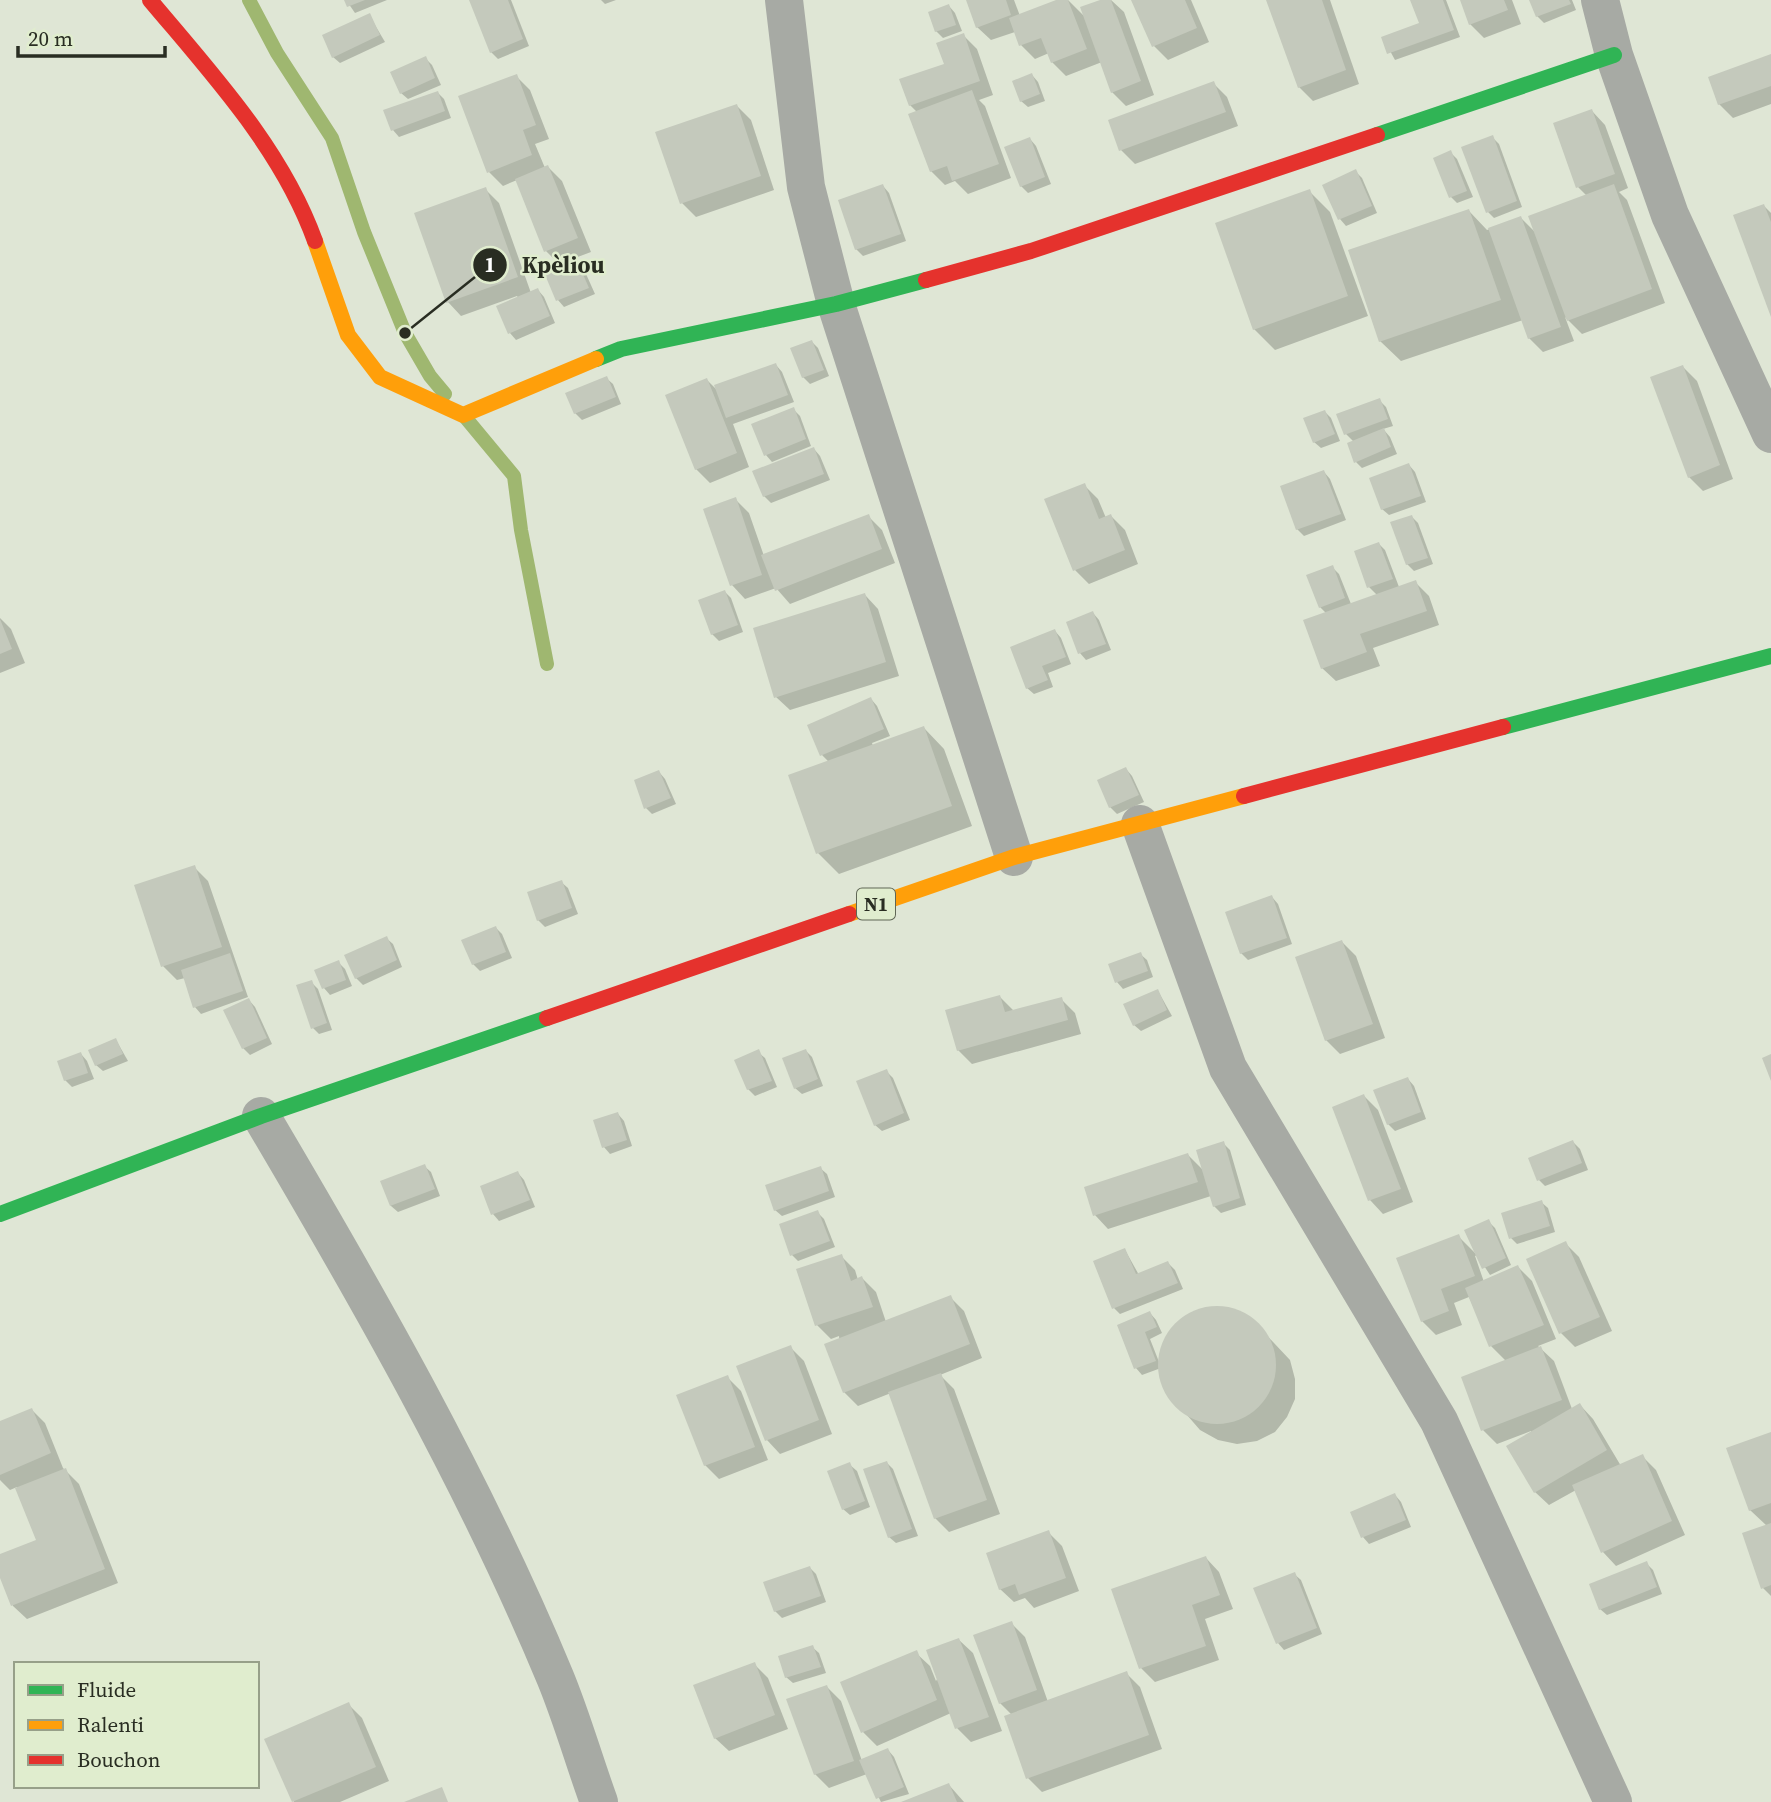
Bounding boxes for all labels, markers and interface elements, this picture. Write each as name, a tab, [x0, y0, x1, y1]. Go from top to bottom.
scale bar	[18, 14, 164, 58]
text: 20 m	[28, 24, 73, 53]
callout: Kpèliou	[473, 243, 619, 287]
text: Kpèliou	[522, 249, 604, 281]
text: 1	[484, 250, 496, 279]
road number: N1	[857, 888, 895, 920]
legend	[14, 1662, 259, 1788]
text: Fluide	[77, 1675, 136, 1704]
text: Ralenti	[77, 1710, 144, 1739]
text: Bouchon	[77, 1745, 161, 1774]

